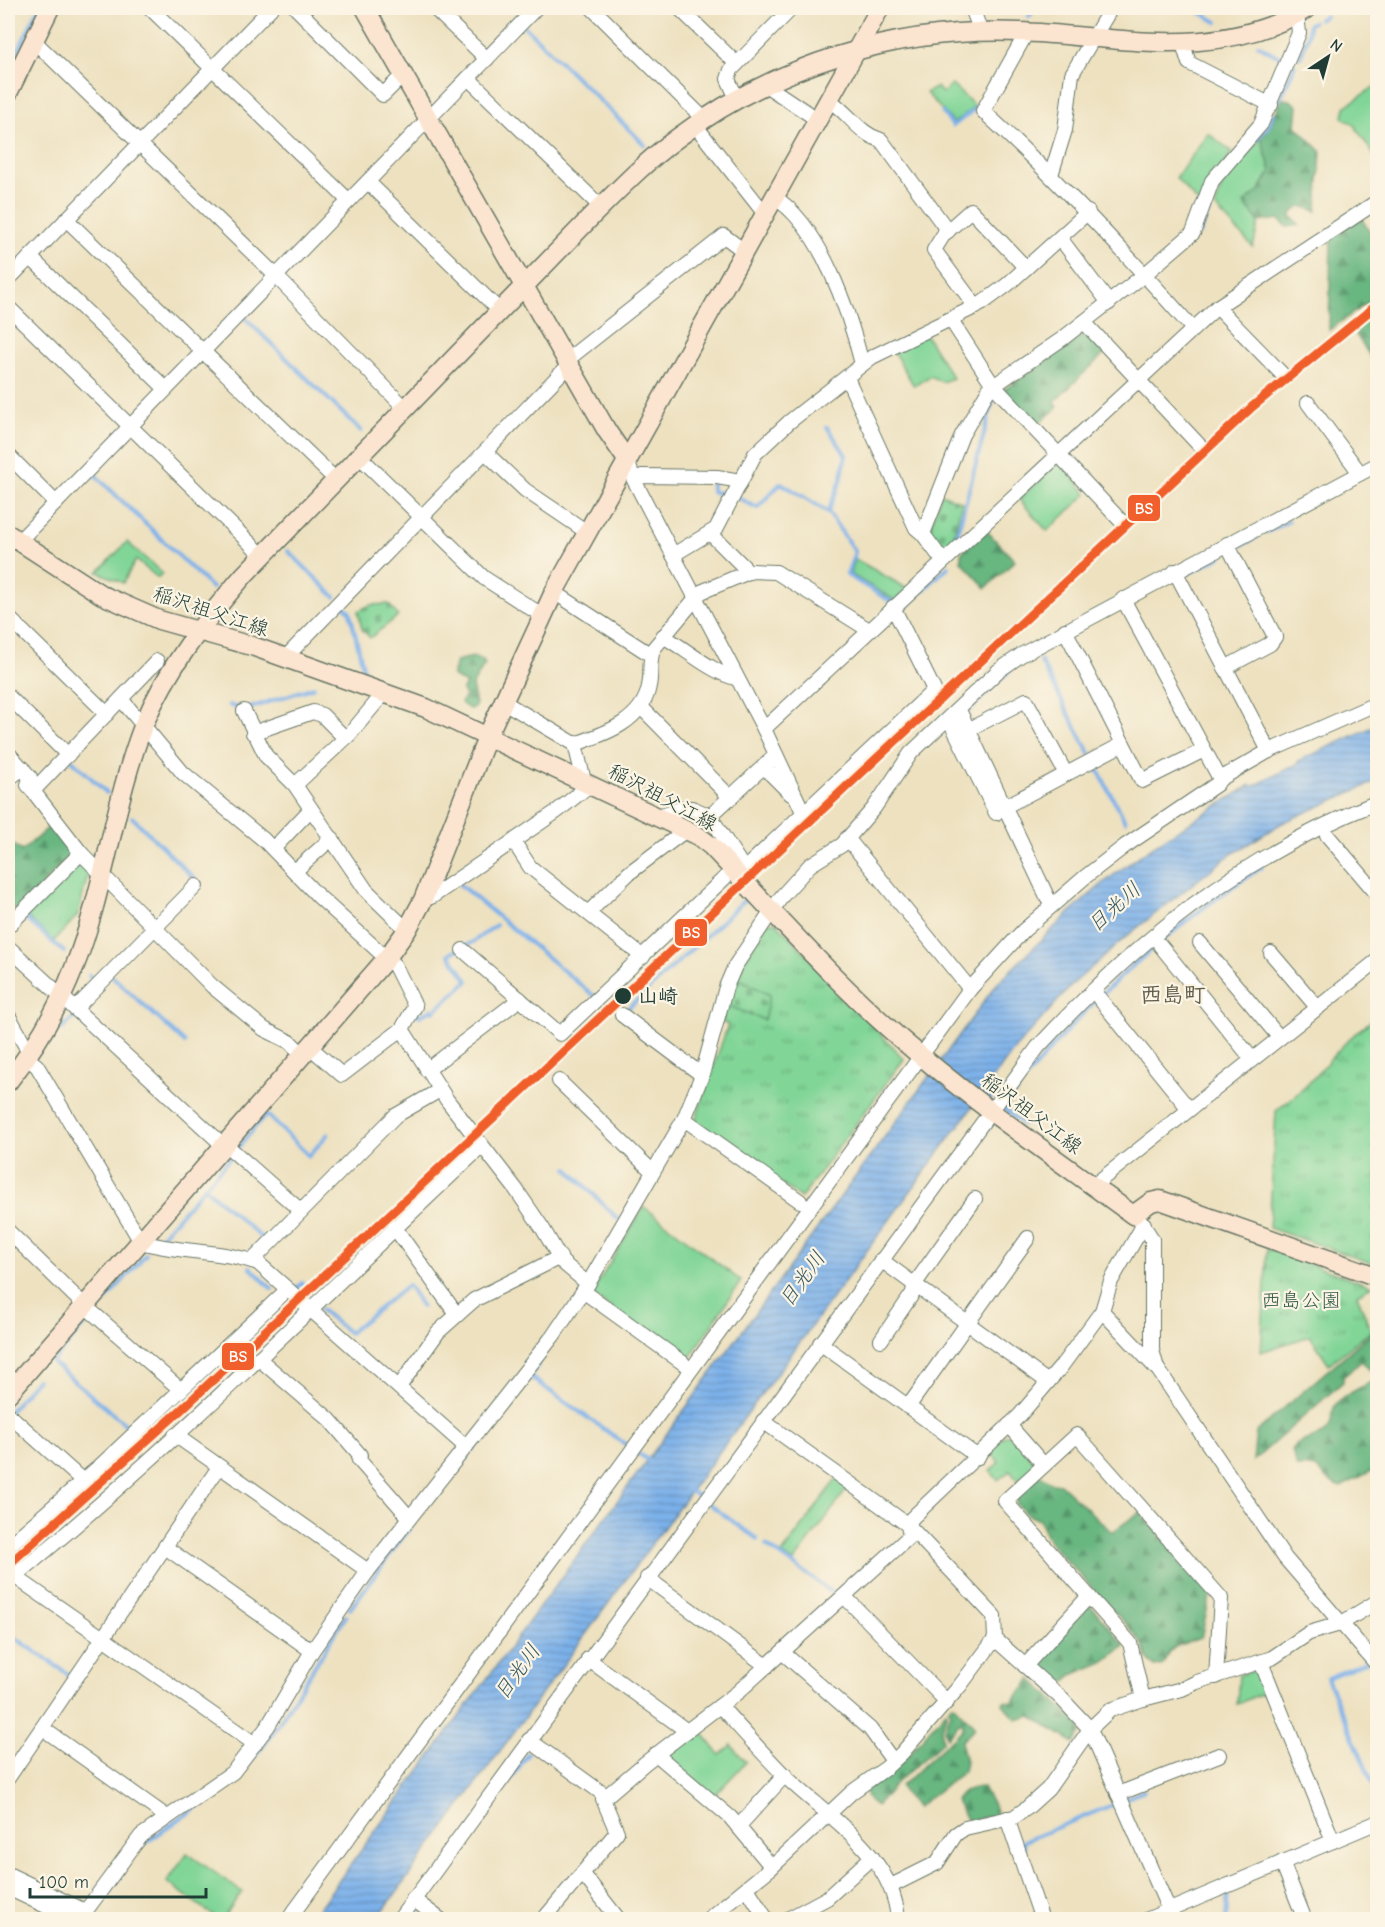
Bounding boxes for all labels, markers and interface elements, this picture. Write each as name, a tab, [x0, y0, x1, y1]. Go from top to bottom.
north arrow	[1298, 27, 1358, 87]
text: N	[1327, 35, 1346, 56]
line badge: BS	[1127, 494, 1161, 522]
text: BS	[1135, 500, 1154, 518]
street label: 稲沢祖父江線	[150, 582, 271, 641]
street label: 稲沢祖父江線	[604, 759, 721, 836]
water label: 日光川	[1083, 877, 1145, 937]
line badge: BS	[674, 918, 708, 947]
text: BS	[682, 924, 701, 942]
district label: 西島町	[1140, 982, 1206, 1008]
place label: 山崎	[638, 985, 678, 1008]
marker: 山崎	[613, 986, 633, 1006]
street label: 稲沢祖父江線	[977, 1068, 1087, 1159]
water label: 日光川	[774, 1246, 830, 1312]
park label: 西島公園	[1261, 1289, 1341, 1312]
line badge: BS	[221, 1342, 255, 1371]
text: BS	[229, 1348, 248, 1366]
water label: 日光川	[489, 1639, 545, 1705]
scale bar	[30, 1861, 206, 1899]
text: 100 m	[39, 1872, 89, 1893]

